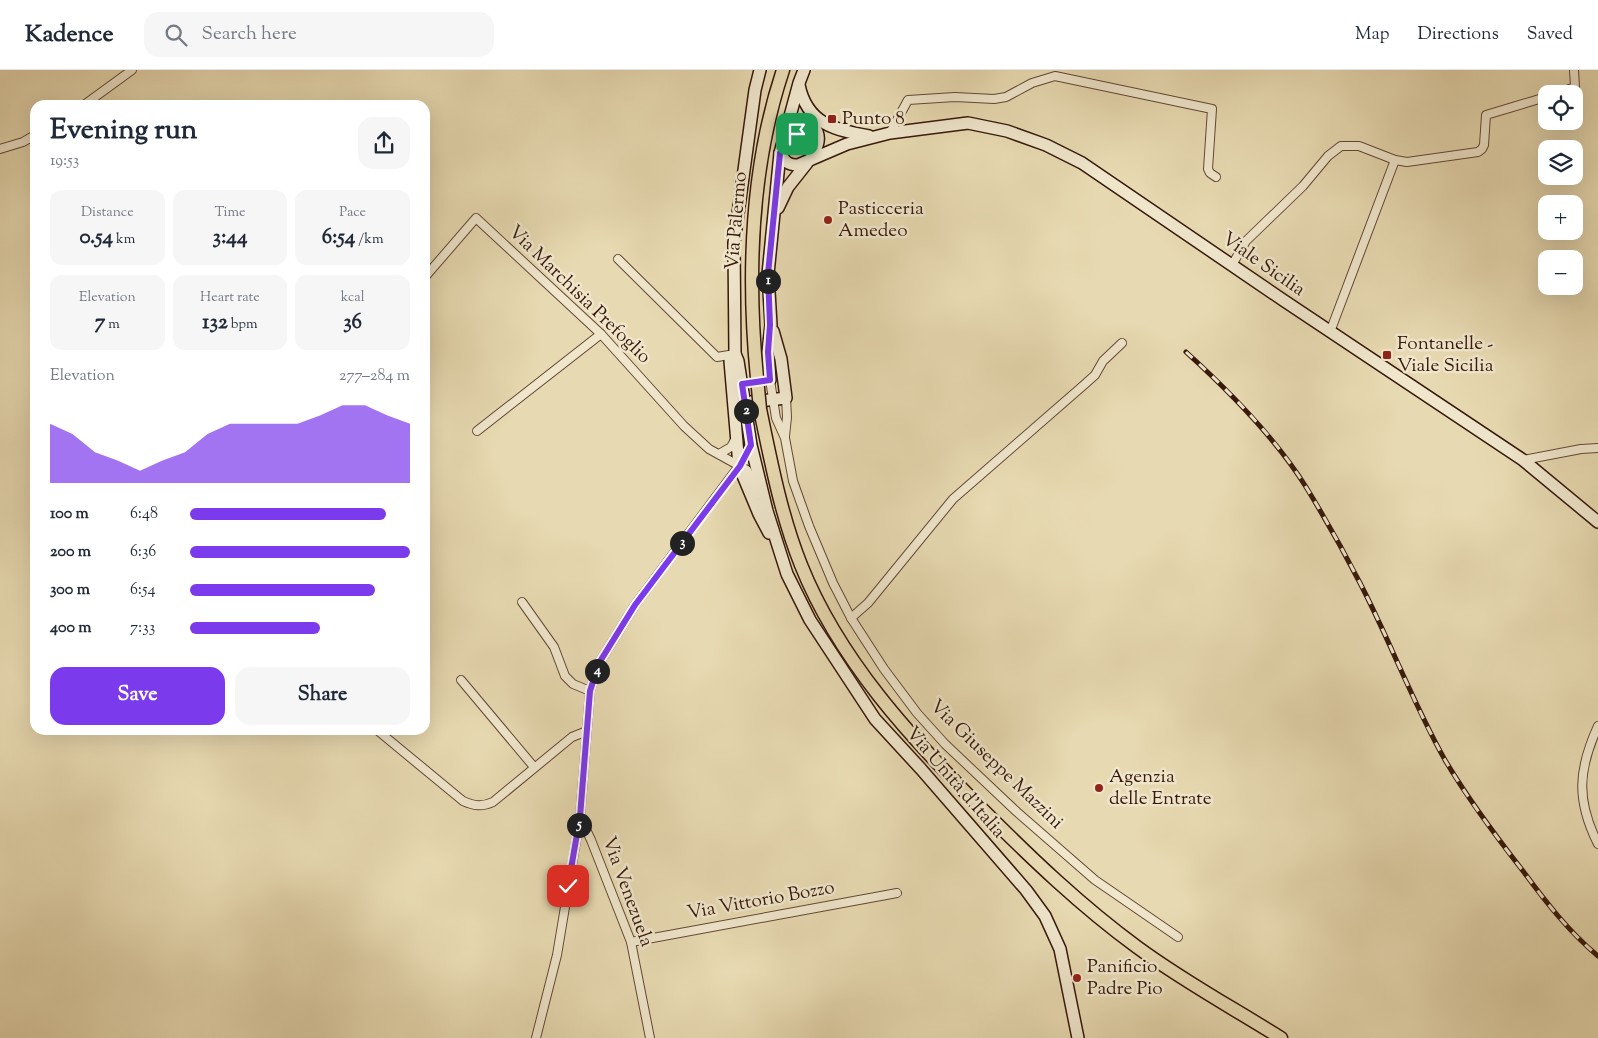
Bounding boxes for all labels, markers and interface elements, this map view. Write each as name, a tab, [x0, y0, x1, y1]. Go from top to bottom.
search box	[144, 12, 494, 57]
text: Kadence	[25, 18, 114, 52]
icon: search	[162, 21, 190, 49]
text: Search here	[202, 21, 297, 48]
text: Map	[1355, 22, 1390, 48]
text: Directions	[1418, 22, 1499, 48]
text: Saved	[1527, 22, 1573, 48]
map controls	[1538, 85, 1583, 295]
button: locate	[1538, 85, 1583, 130]
place label: Punto 8	[842, 106, 905, 133]
text: Evening run	[50, 111, 197, 151]
pin	[776, 113, 818, 155]
marker: Punto 8	[826, 113, 838, 125]
button: share	[358, 117, 410, 169]
icon: arrive	[783, 120, 811, 148]
button: layers	[1538, 140, 1583, 185]
text: 19:53	[50, 150, 79, 173]
street label: Via Palermo	[719, 171, 755, 271]
button: +	[1538, 195, 1583, 240]
place label: Pasticceria Amedeo	[838, 196, 924, 245]
text: Distance	[81, 203, 134, 223]
text: Time	[214, 203, 246, 223]
text: Pace	[339, 203, 366, 223]
marker: Pasticceria Amedeo	[822, 214, 834, 226]
street label: Via Marchisia Prefoglio	[501, 219, 657, 371]
text: 0.54	[79, 223, 113, 253]
text: 3:44	[212, 223, 248, 253]
text: 6:54	[322, 223, 355, 253]
street label: Viale Sicilia	[1216, 226, 1310, 304]
text: km	[113, 230, 135, 250]
text: /km	[355, 230, 384, 250]
button: −	[1538, 250, 1583, 295]
pin: 1	[756, 268, 780, 294]
text: 1	[766, 271, 771, 291]
text: Elevation	[79, 288, 136, 308]
text: Heart rate	[200, 288, 260, 308]
text: kcal	[341, 288, 365, 308]
text: 7	[95, 308, 105, 338]
text: 132	[202, 308, 228, 338]
text: 36	[343, 308, 362, 338]
text: m	[105, 315, 120, 335]
text: bpm	[228, 315, 258, 335]
place label: Fontanelle - Viale Sicilia	[1397, 331, 1494, 380]
marker: Fontanelle - Viale Sicilia	[1381, 349, 1393, 361]
text: Elevation	[50, 365, 115, 388]
text: 277–284 m	[339, 365, 410, 388]
pin: 2	[734, 398, 758, 424]
text: 2	[743, 401, 750, 421]
text: 100 m	[50, 503, 89, 526]
text: 6:48	[130, 503, 158, 526]
pin: 3	[670, 530, 694, 556]
text: 3	[680, 533, 685, 553]
text: 200 m	[50, 541, 91, 564]
text: 6:36	[130, 541, 156, 564]
text: 300 m	[50, 579, 90, 602]
text: 6:54	[130, 579, 156, 602]
text: 400 m	[50, 617, 92, 640]
text: 7:33	[130, 617, 155, 640]
pin: 4	[584, 658, 610, 684]
text: 4	[594, 661, 601, 681]
button: Save	[50, 667, 225, 725]
button: Share	[235, 667, 410, 725]
street label: Via Giuseppe Mazzini	[923, 694, 1069, 836]
street label: Via Unità d'Italia	[899, 721, 1011, 845]
place label: Agenzia delle Entrate	[1109, 764, 1212, 813]
marker: Agenzia delle Entrate	[1093, 782, 1105, 794]
pin: 5	[566, 812, 592, 838]
text: 5	[577, 815, 582, 835]
street label: Via Venezuela	[595, 833, 660, 951]
pin	[547, 865, 589, 907]
icon: check	[554, 872, 582, 900]
street label: Via Vittorio Bozzo	[685, 875, 837, 927]
place label: Panificio Padre Pio	[1087, 954, 1163, 1003]
marker: Panificio Padre Pio	[1071, 972, 1083, 984]

